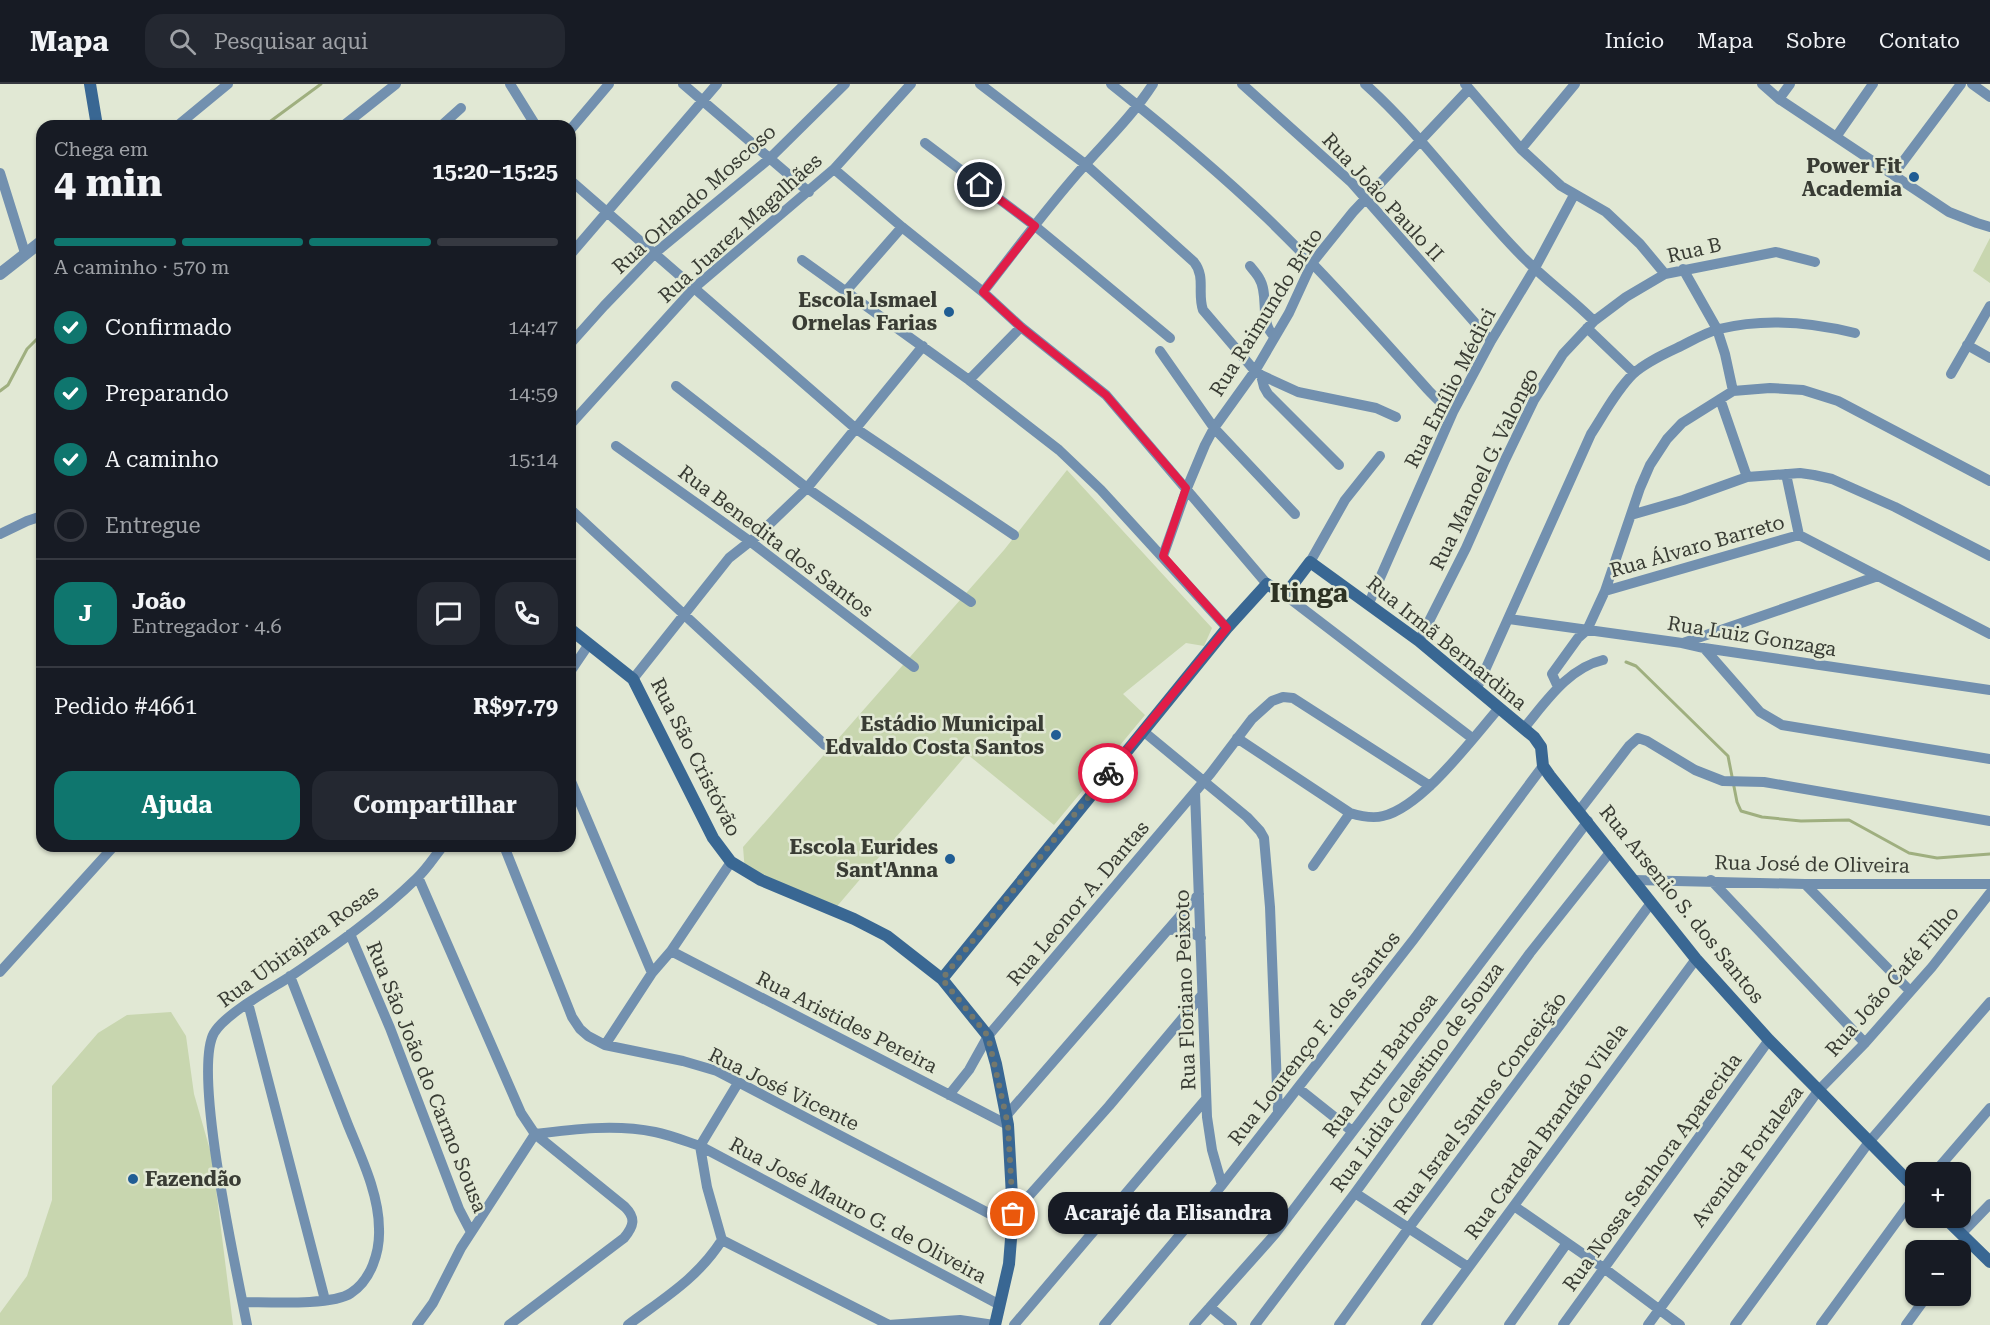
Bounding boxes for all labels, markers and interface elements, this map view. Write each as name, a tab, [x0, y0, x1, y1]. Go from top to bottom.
search box	[145, 14, 565, 68]
text: Mapa	[30, 25, 109, 58]
icon: search	[166, 25, 199, 58]
text: Pesquisar aqui	[214, 29, 368, 54]
text: Início	[1605, 29, 1664, 53]
text: Mapa	[1697, 29, 1753, 53]
text: Sobre	[1786, 29, 1846, 53]
text: Contato	[1879, 29, 1960, 53]
street label: Rua Orlando Moscoso	[607, 119, 781, 279]
street label: Rua João Paulo II	[1317, 128, 1449, 266]
text: Chega em	[54, 137, 148, 161]
street label: Rua Juarez Magalhães	[653, 148, 827, 308]
place label: Power Fit Academia	[1802, 154, 1902, 201]
text: 15:20–15:25	[432, 159, 558, 184]
pin	[954, 159, 1005, 210]
text: 4 min	[54, 160, 162, 206]
icon: home	[963, 168, 996, 201]
marker: Power Fit Academia	[1907, 170, 1921, 184]
street label: Rua Raimundo Brito	[1204, 223, 1328, 401]
street label: Rua B	[1664, 232, 1724, 268]
text: A caminho · 570 m	[54, 255, 230, 279]
place label: Escola Ismael Ornelas Farias	[792, 288, 937, 335]
street label: Rua Emílio Médici	[1399, 304, 1501, 472]
marker: Escola Ismael Ornelas Farias	[942, 305, 956, 319]
icon: check	[54, 311, 87, 344]
text: Confirmado	[105, 315, 232, 340]
text: 14:47	[508, 315, 558, 339]
street label: Rua Manoel G. Valongo	[1425, 364, 1543, 574]
icon: check	[54, 377, 87, 410]
text: Preparando	[105, 381, 229, 406]
text: 14:59	[508, 381, 558, 405]
icon: check	[54, 443, 87, 476]
text: A caminho	[105, 447, 219, 472]
text: 15:14	[508, 447, 558, 471]
street label: Rua Benedita dos Santos	[674, 460, 878, 622]
street label: Rua Álvaro Barreto	[1607, 510, 1787, 582]
text: Entregue	[105, 513, 201, 538]
street label: Rua Irmã Bernardina	[1362, 571, 1532, 715]
district label: Itinga	[1270, 578, 1348, 608]
button: chat	[417, 582, 480, 645]
button: phone	[495, 582, 558, 645]
text: João	[132, 589, 186, 614]
text: J	[79, 601, 92, 626]
street label: Rua Luiz Gonzaga	[1666, 611, 1838, 661]
text: Entregador · 4.6	[132, 614, 282, 638]
street label: Rua São Cristóvão	[646, 674, 746, 840]
text: Pedido #4661	[54, 694, 197, 719]
text: R$97.79	[473, 694, 558, 719]
place label: Estádio Municipal Edvaldo Costa Santos	[825, 712, 1044, 759]
marker: Estádio Municipal Edvaldo Costa Santos	[1049, 728, 1063, 742]
courier	[1078, 743, 1138, 803]
icon: bike	[1092, 757, 1125, 790]
button: Ajuda	[54, 771, 300, 840]
button: Compartilhar	[312, 771, 558, 840]
street label: Rua Arsenio S. dos Santos	[1595, 800, 1769, 1008]
street label: Rua Leonor A. Dantas	[1002, 816, 1154, 990]
place label: Escola Eurides Sant'Anna	[789, 835, 938, 882]
street label: Rua José de Oliveira	[1714, 850, 1910, 878]
marker: Escola Eurides Sant'Anna	[943, 852, 957, 866]
street label: Rua Ubirajara Rosas	[213, 880, 383, 1012]
street label: Rua Floriano Peixoto	[1170, 889, 1200, 1091]
street label: Rua João Café Filho	[1820, 901, 1964, 1061]
street label: Rua Lourenço F. dos Santos	[1223, 926, 1405, 1150]
street label: Rua São João do Carmo Sousa	[361, 938, 493, 1216]
street label: Rua Lidia Celestino de Souza	[1325, 957, 1509, 1197]
street label: Rua Aristides Pereira	[752, 966, 942, 1078]
street label: Rua Israel Santos Conceição	[1388, 987, 1572, 1219]
street label: Rua Artur Barbosa	[1318, 988, 1442, 1142]
street label: Rua Cardeal Brandão Vilela	[1460, 1018, 1633, 1244]
street label: Rua José Vicente	[705, 1042, 863, 1136]
street label: Rua Nossa Senhora Aparecida	[1558, 1048, 1746, 1296]
street label: Avenida Fortaleza	[1686, 1080, 1808, 1231]
street label: Rua José Mauro G. de Oliveira	[725, 1132, 991, 1288]
map controls	[1905, 1162, 1971, 1306]
button: +	[1905, 1162, 1971, 1228]
place label: Fazendão	[145, 1167, 242, 1191]
marker: Fazendão	[126, 1172, 140, 1186]
pin	[987, 1188, 1038, 1239]
callout: Acarajé da Elisandra	[1049, 1193, 1289, 1235]
icon: bag	[996, 1197, 1029, 1230]
text: Acarajé da Elisandra	[1064, 1201, 1272, 1225]
button: −	[1905, 1240, 1971, 1306]

